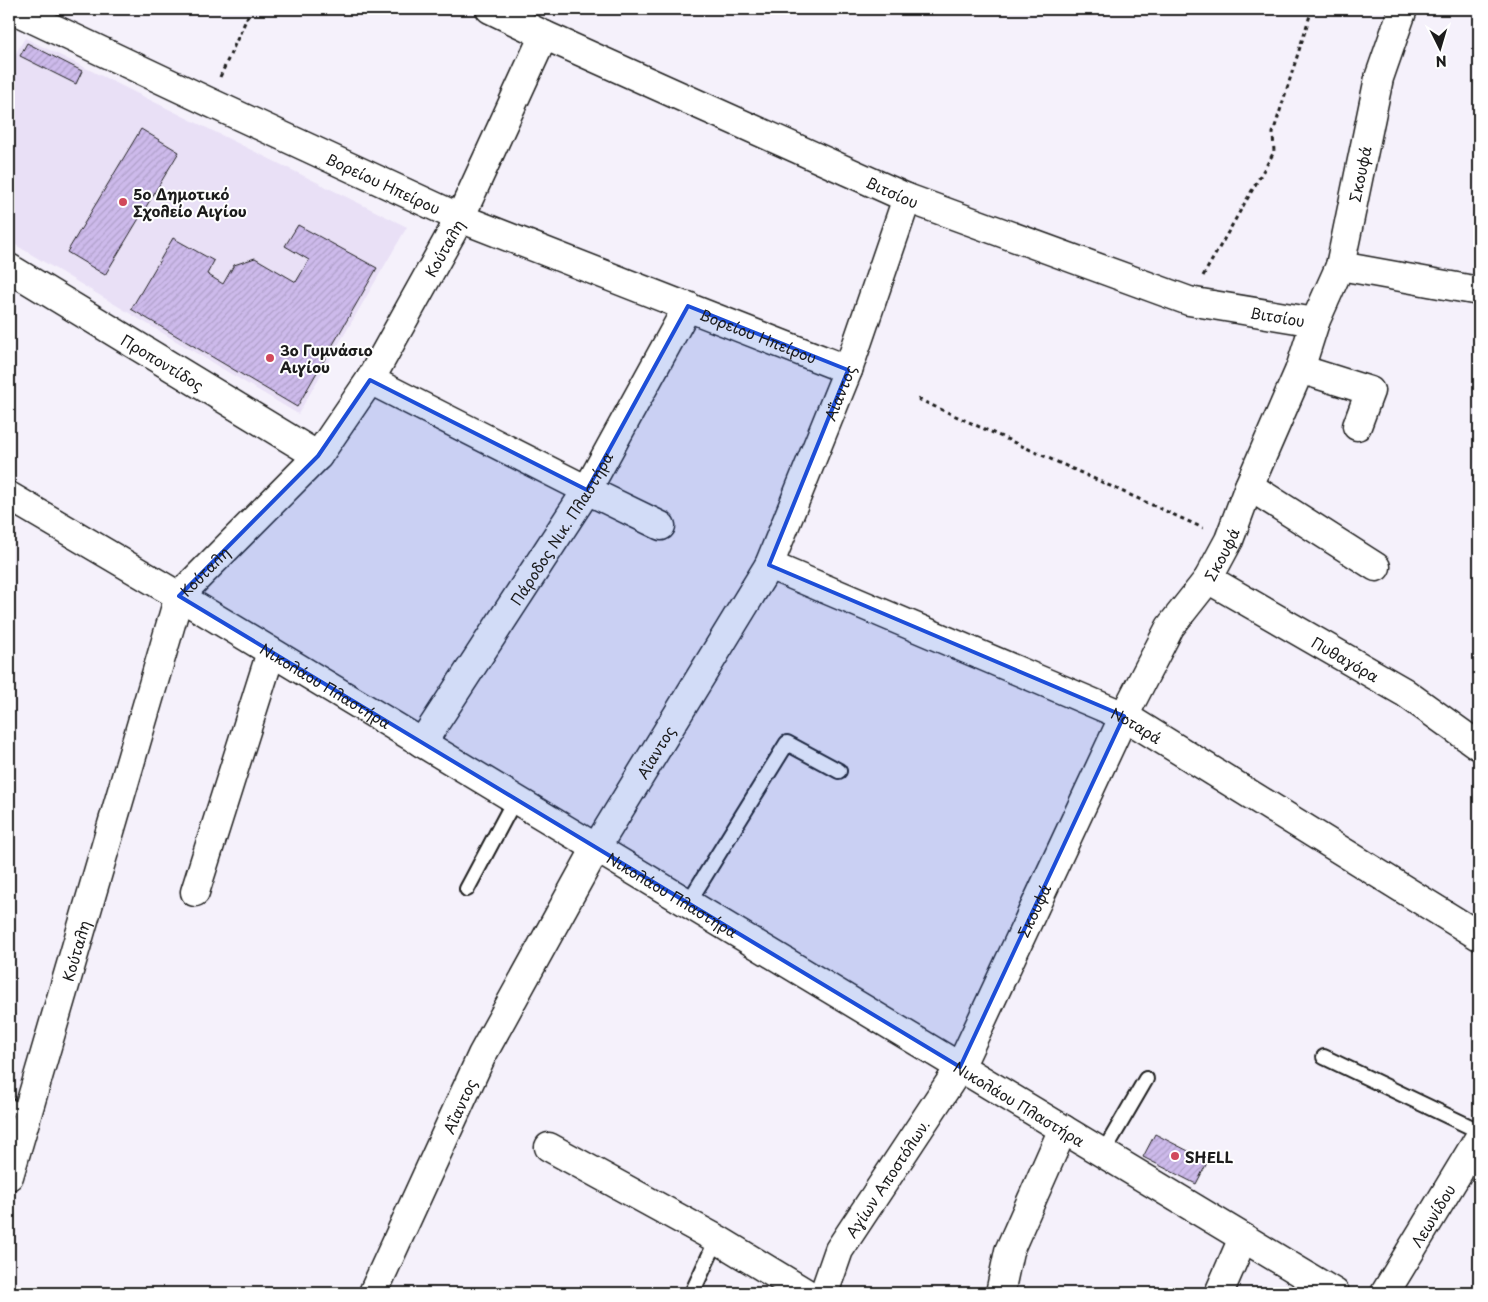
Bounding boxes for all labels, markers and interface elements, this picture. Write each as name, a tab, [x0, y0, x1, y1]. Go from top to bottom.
north arrow	[1416, 22, 1466, 72]
text: N	[1435, 51, 1448, 72]
street label: Σκουφά	[1342, 144, 1376, 204]
street label: Βορείου Ηπείρου	[322, 146, 444, 219]
street label: Βιτσίου	[863, 170, 922, 213]
place label: 5ο Δημοτικό Σχολείο Αιγίου	[133, 182, 247, 222]
marker: 5ο Δημοτικό Σχολείο Αιγίου	[117, 196, 129, 208]
street label: Κούταλη	[418, 215, 469, 281]
street label: Βιτσίου	[1249, 300, 1307, 332]
street label: Βορείου Ηπείρου	[697, 302, 820, 368]
street label: Προποντίδος	[117, 327, 209, 396]
place label: 3ο Γυμνάσιο Αιγίου	[280, 338, 373, 378]
marker: 3ο Γυμνάσιο Αιγίου	[264, 352, 276, 364]
street label: Αΐαντος	[817, 361, 861, 424]
street label: Πάροδος Νικ. Πλαστήρα	[504, 447, 618, 609]
street label: Σκουφά	[1198, 524, 1244, 585]
street label: Κούταλη	[174, 540, 234, 601]
street label: Πυθαγόρα	[1308, 630, 1384, 687]
street label: Νικολάου Πλαστήρα	[256, 636, 396, 733]
street label: Νοταρά	[1108, 700, 1167, 749]
street label: Αΐαντος	[630, 721, 680, 783]
street label: Νικολάου Πλαστήρα	[603, 846, 743, 943]
street label: Σκουφά	[1011, 880, 1056, 941]
street label: Κούταλη	[55, 917, 95, 984]
street label: Νικολάου Πλαστήρα	[950, 1055, 1090, 1152]
street label: Αΐαντος	[436, 1074, 481, 1137]
street label: Αγίων Αποστόλων.	[839, 1114, 934, 1242]
place label: SHELL	[1185, 1145, 1233, 1168]
marker: SHELL	[1169, 1150, 1181, 1162]
street label: Λεωνίδου	[1404, 1179, 1460, 1251]

